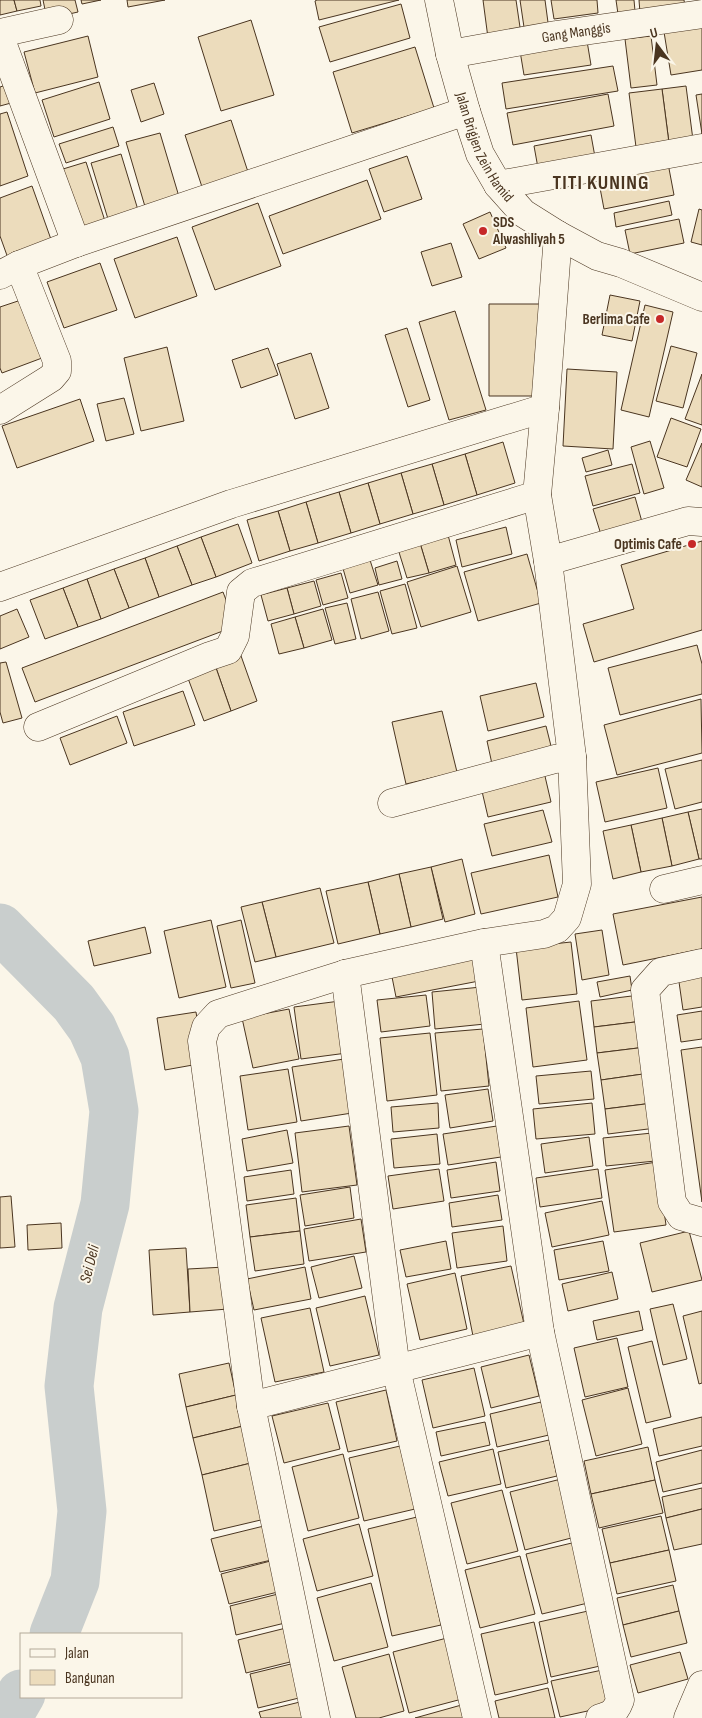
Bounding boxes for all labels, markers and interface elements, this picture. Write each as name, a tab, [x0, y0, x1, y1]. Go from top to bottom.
street label: Gang Manggis	[540, 18, 612, 47]
north arrow	[632, 20, 682, 70]
text: U	[648, 24, 659, 42]
street label: Jalan Brigjen Zein Hamid	[451, 89, 518, 206]
district label: TITI KUNING	[553, 171, 649, 195]
place label: SDS Alwashliyah 5	[492, 213, 565, 249]
marker: SDS Alwashliyah 5	[477, 225, 489, 237]
place label: Berlima Cafe	[583, 310, 650, 329]
marker: Berlima Cafe	[654, 313, 666, 325]
place label: Optimis Cafe	[614, 535, 682, 554]
marker: Optimis Cafe	[686, 538, 698, 550]
water label: Sei Deli	[76, 1242, 104, 1285]
legend	[20, 1633, 182, 1698]
text: Jalan	[64, 1644, 89, 1663]
text: Bangunan	[65, 1669, 115, 1688]

